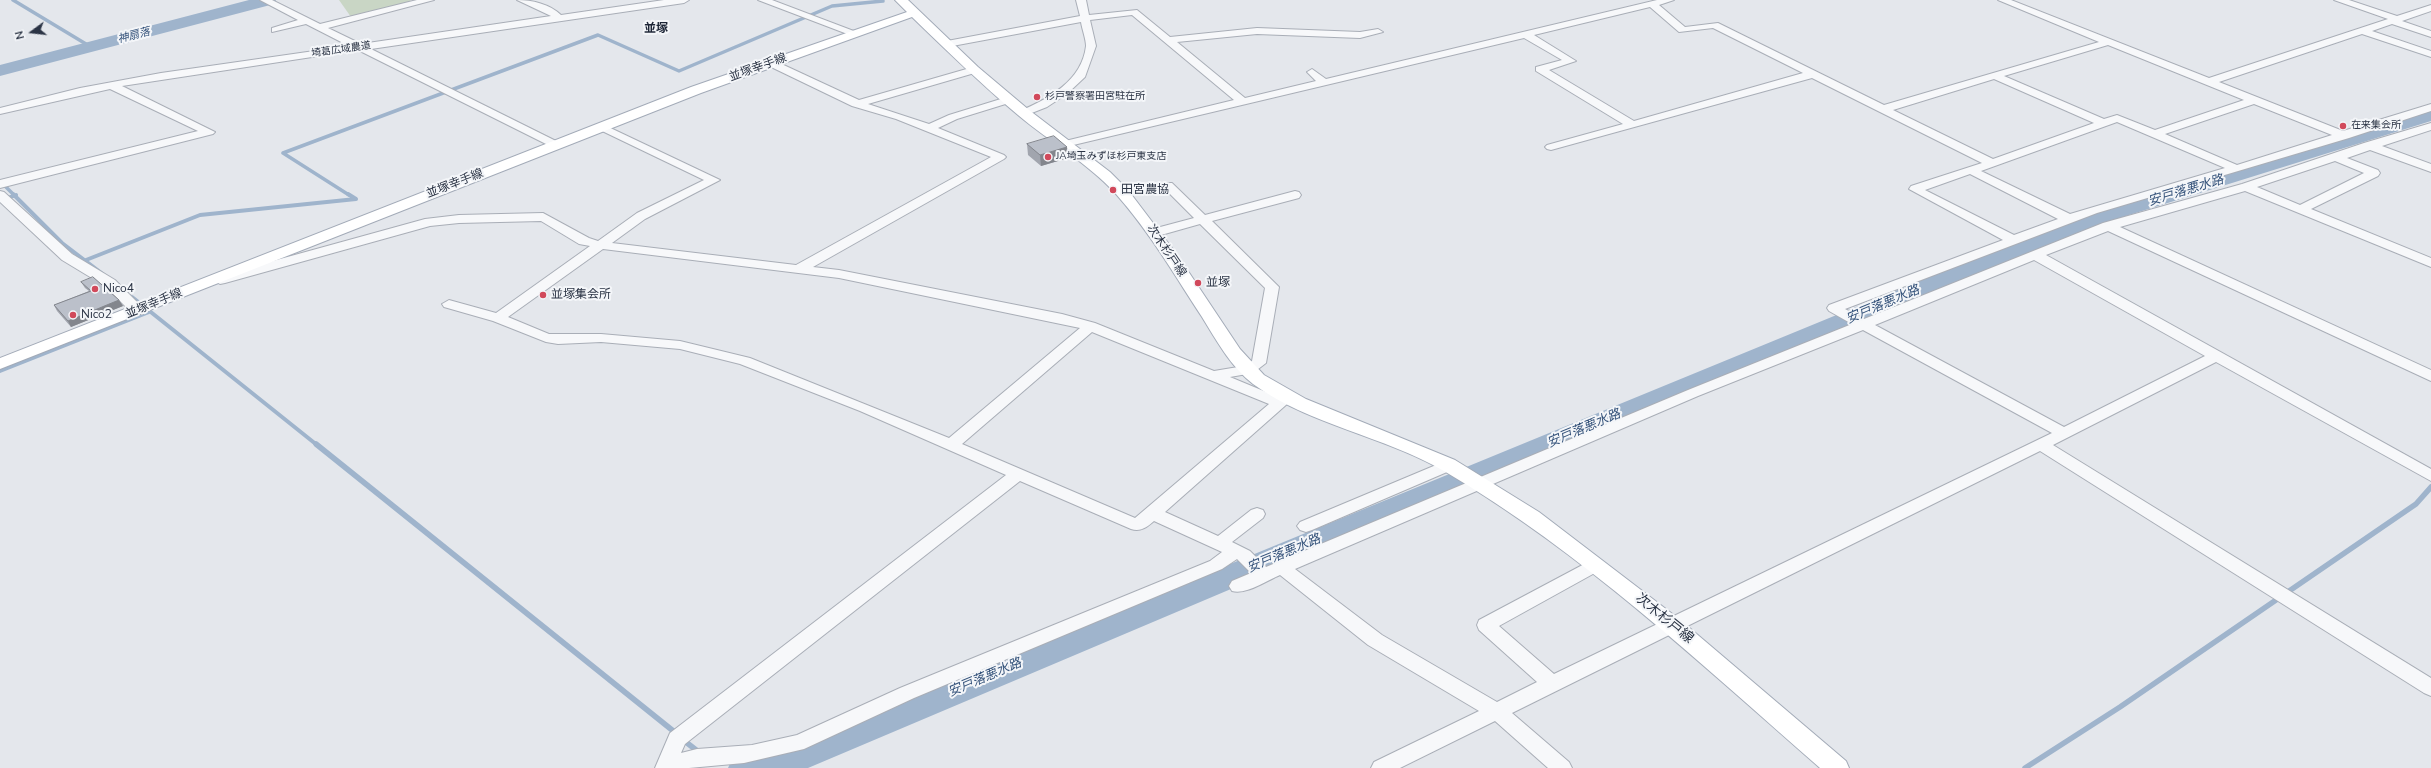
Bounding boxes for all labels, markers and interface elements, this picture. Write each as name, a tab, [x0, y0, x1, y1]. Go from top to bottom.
north arrow	[12, 12, 52, 52]
district label: 並塚	[644, 22, 668, 36]
water label: 神扇落	[116, 25, 152, 47]
text: N	[12, 29, 28, 41]
street label: 埼葛広域農道	[310, 40, 372, 60]
street label: 並塚幸手線	[727, 51, 789, 85]
place label: 杉戸警察署田宮駐在所	[1045, 91, 1145, 103]
marker: 杉戸警察署田宮駐在所	[1032, 92, 1042, 102]
place label: 在来集会所	[2351, 120, 2401, 132]
marker: 在来集会所	[2338, 121, 2348, 131]
place label: JA埼玉みずほ杉戸東支店	[1056, 151, 1167, 163]
marker: JA埼玉みずほ杉戸東支店	[1043, 152, 1053, 162]
street label: 並塚幸手線	[424, 167, 486, 201]
water label: 安戸落悪水路	[2146, 172, 2226, 210]
place label: 田宮農協	[1121, 183, 1169, 197]
marker: 田宮農協	[1108, 185, 1118, 195]
street label: 次木杉戸線	[1143, 222, 1189, 280]
place label: 並塚	[1206, 276, 1230, 290]
marker: 並塚	[1193, 278, 1203, 288]
place label: Nico4	[103, 282, 134, 296]
water label: 安戸落悪水路	[1844, 283, 1922, 327]
marker: Nico4	[90, 284, 100, 294]
street label: 並塚幸手線	[123, 286, 185, 322]
place label: 並塚集会所	[551, 288, 611, 302]
marker: 並塚集会所	[538, 290, 548, 300]
place label: Nico2	[81, 308, 112, 322]
marker: Nico2	[68, 310, 78, 320]
water label: 安戸落悪水路	[1545, 407, 1623, 451]
water label: 安戸落悪水路	[1245, 532, 1323, 576]
street label: 次木杉戸線	[1632, 590, 1696, 648]
water label: 安戸落悪水路	[946, 656, 1024, 700]

